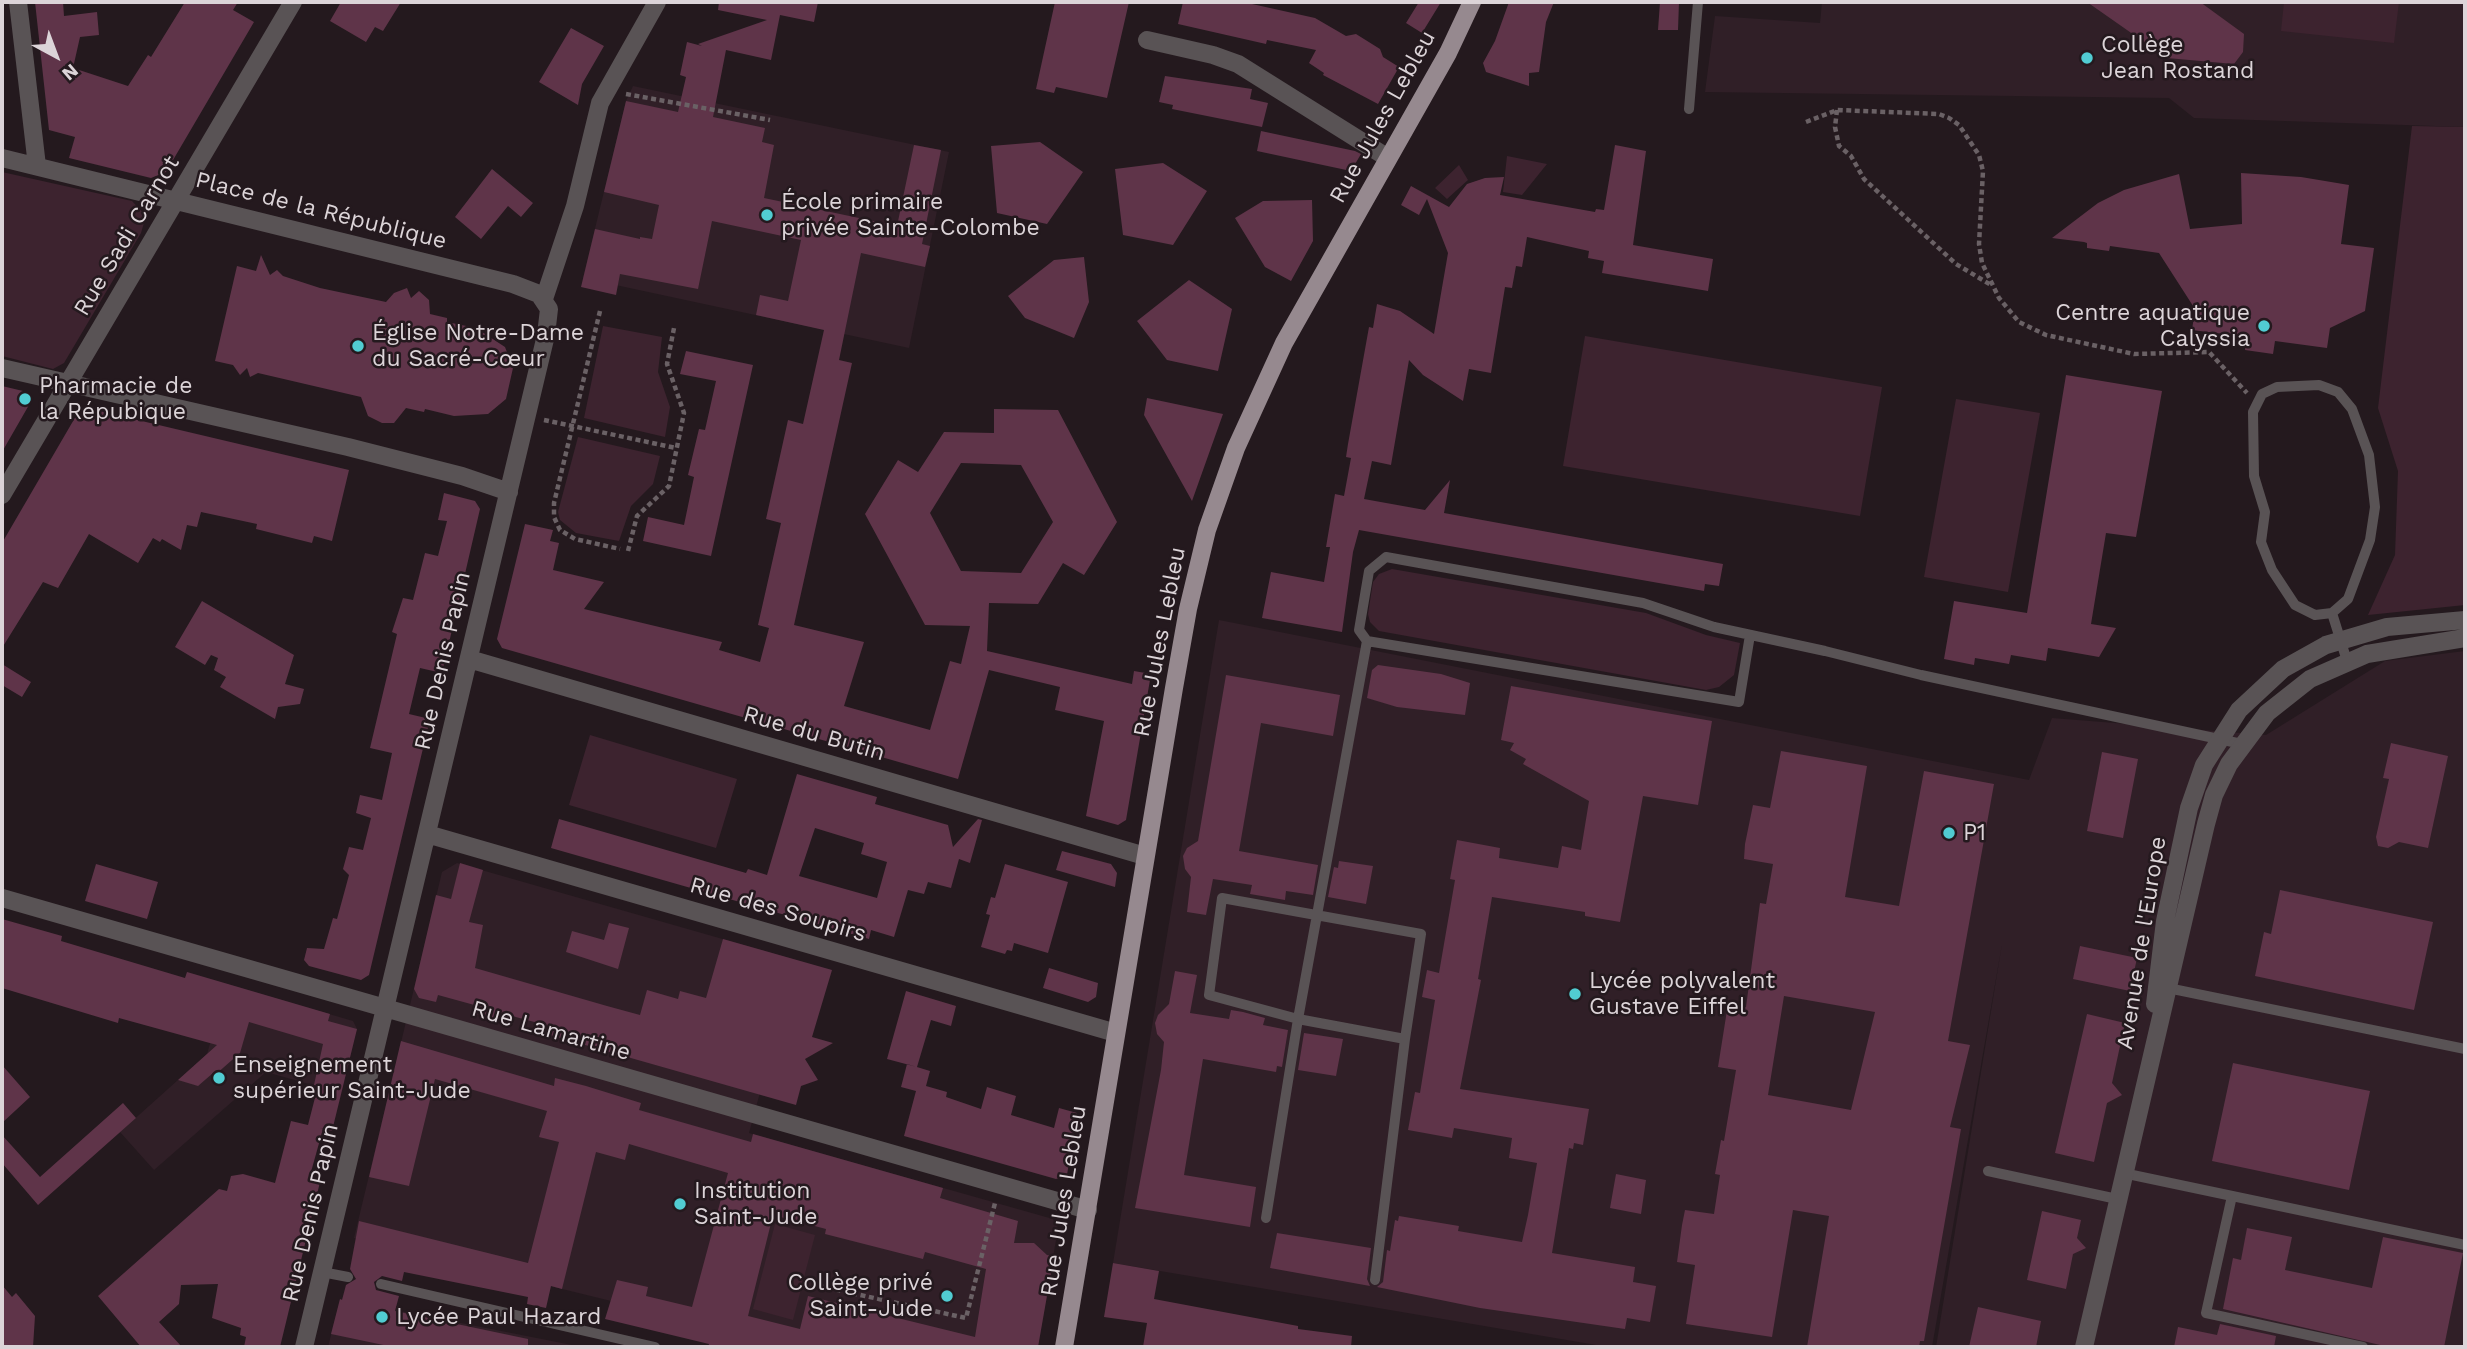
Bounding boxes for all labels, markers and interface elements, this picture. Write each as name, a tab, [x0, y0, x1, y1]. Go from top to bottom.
north arrow	[21, 21, 91, 91]
street label: Rue Jules Lebleu	[1324, 26, 1442, 208]
place label: Collège Jean Rostand	[2101, 31, 2254, 85]
marker: Collège Jean Rostand	[2079, 50, 2095, 66]
text: N	[57, 59, 83, 86]
street label: Rue Sadi Carnot	[68, 151, 186, 321]
street label: Place de la République	[193, 166, 449, 256]
place label: École primaire privée Sainte-Colombe	[781, 188, 1040, 242]
marker: École primaire privée Sainte-Colombe	[759, 207, 775, 223]
place label: Centre aquatique Calyssia	[2055, 299, 2250, 353]
marker: Centre aquatique Calyssia	[2256, 318, 2272, 334]
place label: Église Notre-Dame du Sacré-Cœur	[372, 319, 584, 373]
marker: Église Notre-Dame du Sacré-Cœur	[350, 338, 366, 354]
place label: Pharmacie de la Répubique	[39, 372, 192, 426]
marker: Pharmacie de la Répubique	[17, 391, 33, 407]
street label: Rue Jules Lebleu	[1128, 545, 1192, 739]
street label: Rue Denis Papin	[409, 569, 477, 753]
street label: Rue du Butin	[740, 701, 888, 767]
place label: P1	[1963, 819, 1986, 847]
marker: P1	[1941, 825, 1957, 841]
street label: Avenue de l'Europe	[2112, 834, 2172, 1052]
street label: Rue des Soupirs	[687, 872, 869, 948]
place label: Lycée polyvalent Gustave Eiffel	[1589, 967, 1775, 1021]
marker: Lycée polyvalent Gustave Eiffel	[1567, 986, 1583, 1002]
street label: Rue Lamartine	[468, 995, 634, 1067]
place label: Enseignement supérieur Saint-Jude	[233, 1051, 471, 1105]
marker: Enseignement supérieur Saint-Jude	[211, 1070, 227, 1086]
street label: Rue Jules Lebleu	[1035, 1103, 1093, 1299]
street label: Rue Denis Papin	[277, 1121, 345, 1305]
place label: Institution Saint-Jude	[694, 1177, 818, 1231]
marker: Institution Saint-Jude	[672, 1196, 688, 1212]
place label: Collège privé Saint-Jude	[788, 1269, 933, 1323]
marker: Collège privé Saint-Jude	[939, 1288, 955, 1304]
place label: Lycée Paul Hazard	[396, 1303, 601, 1331]
marker: Lycée Paul Hazard	[374, 1309, 390, 1325]

